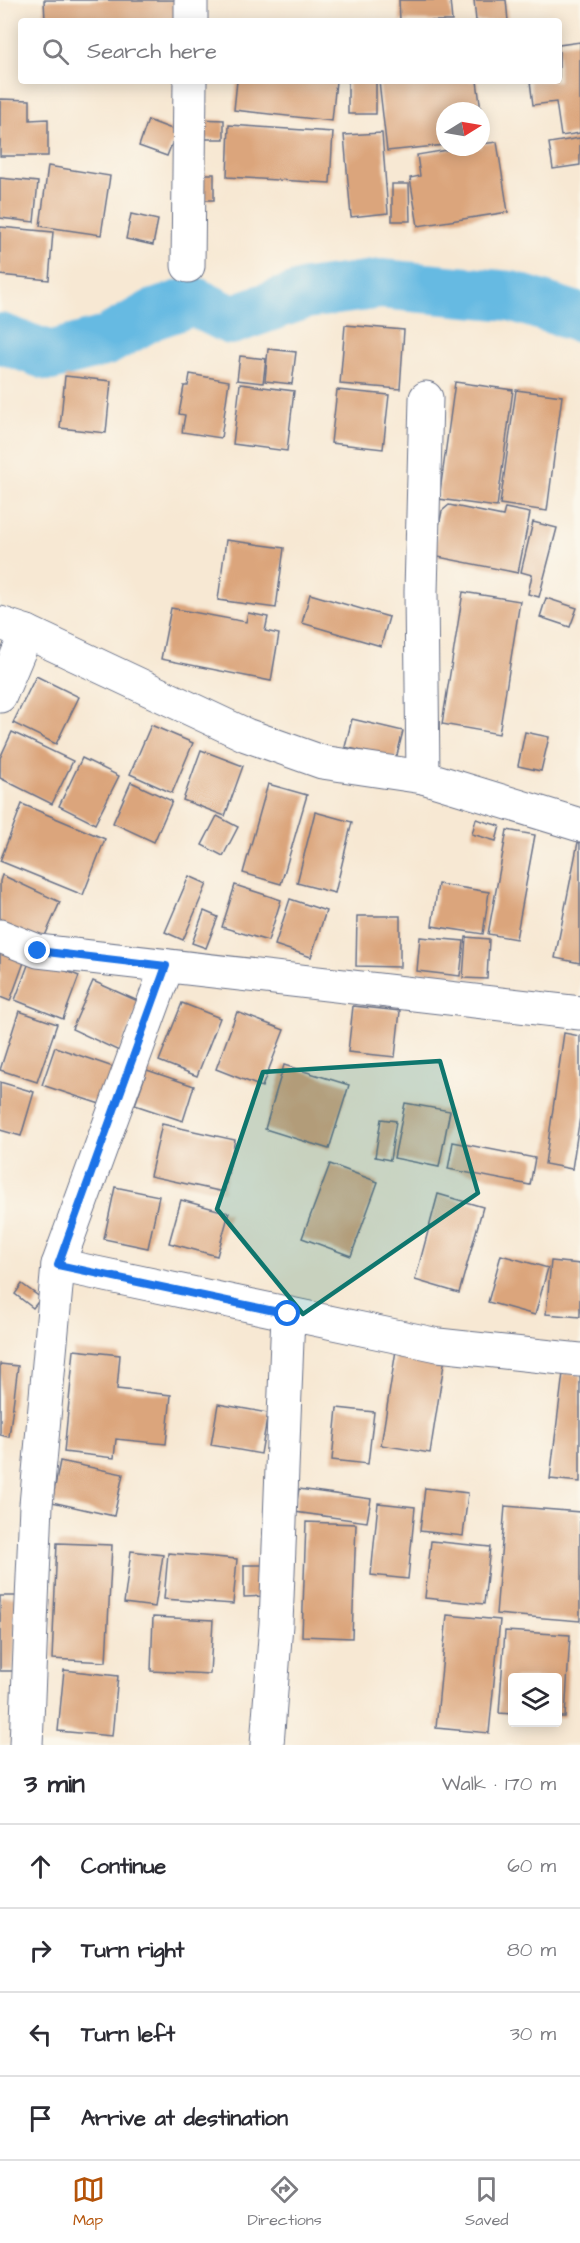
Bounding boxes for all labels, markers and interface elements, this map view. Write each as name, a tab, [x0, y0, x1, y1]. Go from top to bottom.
search box	[18, 18, 562, 84]
icon: search	[39, 35, 72, 68]
text: Search here	[87, 36, 217, 67]
north arrow	[436, 102, 490, 156]
route end	[24, 937, 50, 963]
route start	[274, 1300, 300, 1326]
map controls	[508, 1673, 562, 1727]
button: layers	[508, 1673, 562, 1727]
text: 3 min	[24, 1766, 85, 1802]
text: Walk · 170 m	[442, 1770, 556, 1798]
icon: ahead	[24, 1850, 57, 1883]
text: Continue	[81, 1851, 166, 1882]
text: 60 m	[507, 1852, 556, 1880]
icon: right	[24, 1934, 57, 1967]
text: Turn right	[81, 1935, 184, 1966]
text: 80 m	[507, 1936, 556, 1964]
icon: left	[24, 2018, 57, 2051]
text: Turn left	[81, 2019, 175, 2050]
text: 30 m	[510, 2020, 556, 2048]
icon: arrive	[24, 2102, 57, 2135]
text: Arrive at destination	[81, 2103, 288, 2134]
tab: Map	[72, 2173, 105, 2231]
tab: Directions	[248, 2173, 322, 2231]
tab: Saved	[465, 2173, 508, 2231]

